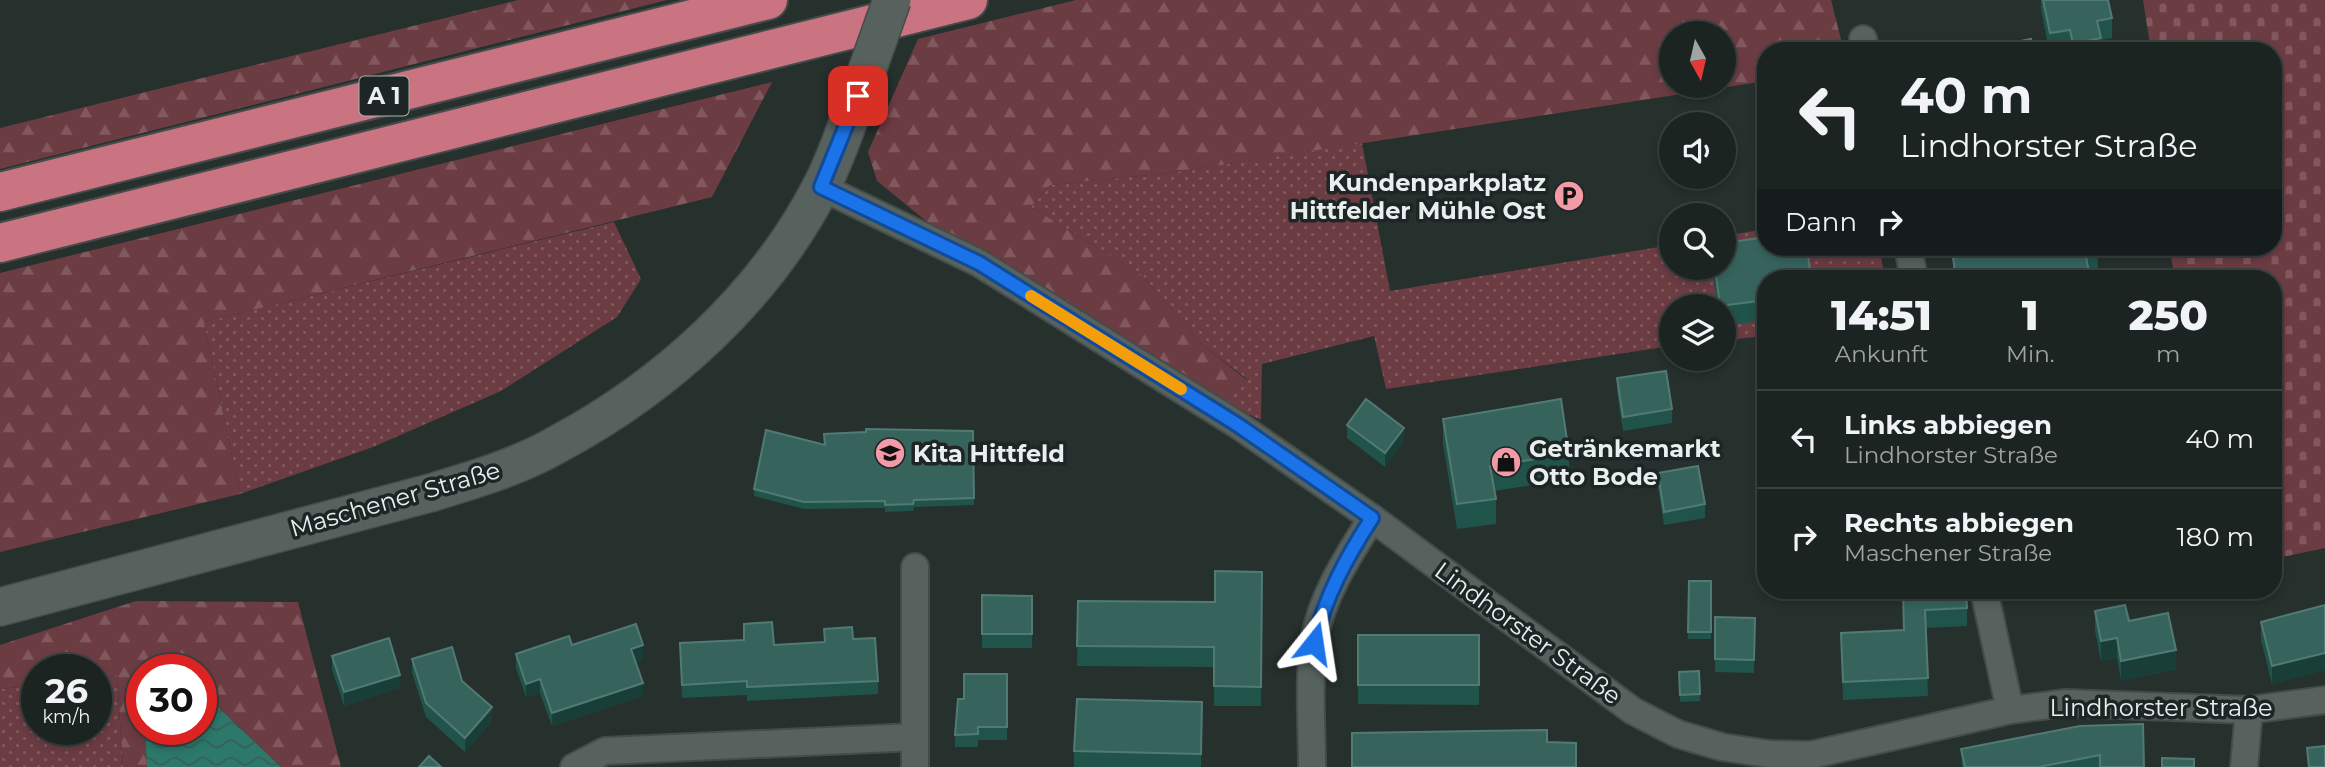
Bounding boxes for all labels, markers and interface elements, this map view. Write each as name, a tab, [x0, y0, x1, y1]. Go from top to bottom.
north arrow	[1659, 21, 1736, 98]
map controls	[1659, 21, 1736, 371]
pin	[828, 66, 888, 126]
text: 40 m	[1900, 66, 2032, 125]
icon: left	[1785, 70, 1876, 161]
road number: A 1	[360, 76, 408, 116]
icon: arrive	[839, 77, 877, 115]
button: sound	[1659, 112, 1736, 189]
text: Lindhorster Straße	[1900, 126, 2198, 165]
place label: Kundenparkplatz Hittfelder Mühle Ost	[1290, 168, 1547, 225]
parking icon: Kundenparkplatz Hittfelder Mühle Ost	[1552, 179, 1586, 213]
button: search	[1659, 203, 1736, 280]
icon: right	[1871, 203, 1909, 241]
text: Dann	[1785, 206, 1857, 238]
text: 14:51	[1831, 289, 1932, 341]
text: 1	[2022, 289, 2039, 341]
text: 250	[2129, 289, 2208, 341]
button: layers	[1659, 294, 1736, 371]
text: Ankunft	[1835, 340, 1928, 368]
text: Min.	[2006, 340, 2055, 368]
text: m	[2156, 340, 2181, 368]
text: Links abbiegen	[1844, 409, 2052, 441]
icon: left	[1785, 420, 1823, 458]
text: 40 m	[2185, 423, 2254, 455]
place label: Getränkemarkt Otto Bode	[1529, 434, 1721, 491]
school or university icon: Kita Hittfeld	[873, 436, 907, 470]
place label: Kita Hittfeld	[913, 439, 1065, 468]
text: Lindhorster Straße	[1844, 441, 2058, 469]
shop icon: Getränkemarkt Otto Bode	[1489, 445, 1523, 479]
street label: Maschener Straße	[287, 455, 503, 543]
text: Rechts abbiegen	[1844, 507, 2074, 539]
icon: right	[1785, 518, 1823, 556]
text: 180 m	[2176, 521, 2254, 553]
text: Maschener Straße	[1844, 539, 2052, 567]
street label: Lindhorster Straße	[1429, 556, 1627, 710]
position arrow	[1277, 606, 1351, 680]
speed limit sign: 30	[126, 654, 217, 745]
text: 26	[45, 669, 88, 712]
street label: Lindhorster Straße	[2049, 693, 2273, 722]
text: km/h	[42, 706, 91, 728]

